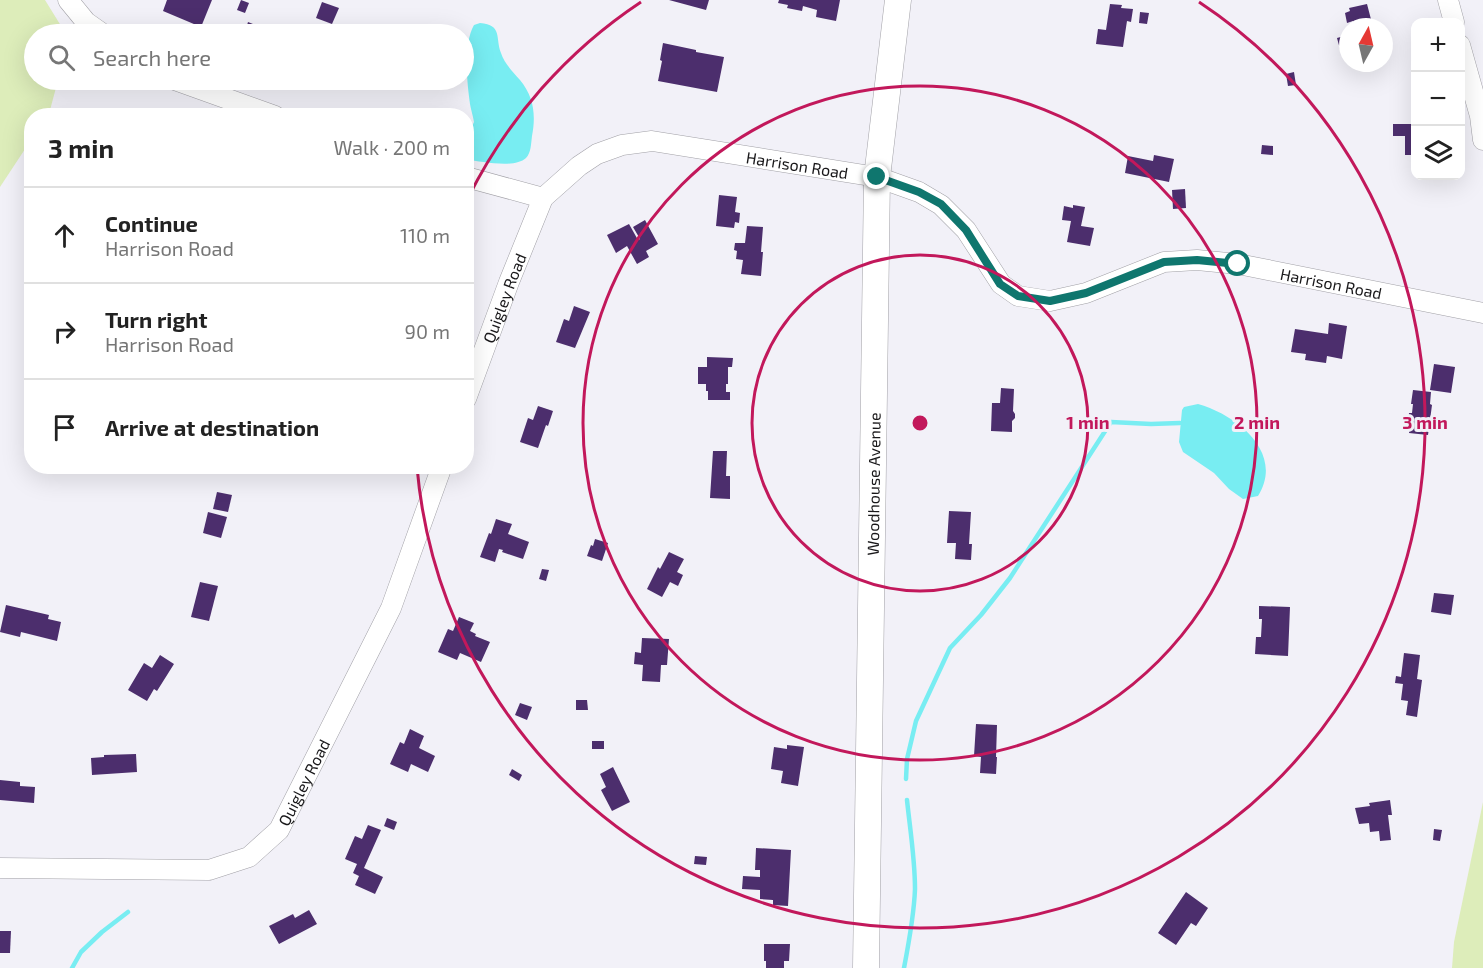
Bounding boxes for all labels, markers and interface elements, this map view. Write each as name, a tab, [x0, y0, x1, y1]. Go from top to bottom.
north arrow	[1339, 18, 1393, 72]
map controls	[1411, 18, 1465, 180]
button: +	[1411, 18, 1465, 72]
search box	[24, 24, 474, 90]
icon: search	[45, 41, 78, 74]
text: Search here	[93, 44, 211, 70]
button: −	[1411, 72, 1465, 126]
button: layers	[1411, 126, 1465, 180]
text: 3 min	[48, 132, 114, 163]
text: Walk · 200 m	[333, 135, 450, 159]
street label: Harrison Road	[745, 147, 850, 182]
route end	[863, 163, 889, 189]
text: Continue	[105, 210, 198, 236]
icon: ahead	[48, 219, 81, 252]
text: 110 m	[400, 223, 450, 247]
text: Harrison Road	[105, 236, 234, 260]
street label: Quigley Road	[478, 250, 529, 346]
route start	[1224, 250, 1250, 276]
street label: Harrison Road	[1279, 263, 1384, 302]
text: Turn right	[105, 306, 207, 332]
icon: right	[48, 315, 81, 348]
text: 90 m	[405, 319, 450, 343]
text: Harrison Road	[105, 332, 234, 356]
icon: arrive	[48, 411, 81, 444]
text: 1 min	[1066, 411, 1110, 433]
text: 2 min	[1234, 411, 1280, 433]
text: 3 min	[1402, 411, 1448, 433]
street label: Woodhouse Avenue	[862, 412, 883, 556]
centre of rings	[910, 413, 930, 433]
text: Arrive at destination	[105, 414, 319, 440]
street label: Quigley Road	[273, 736, 333, 829]

